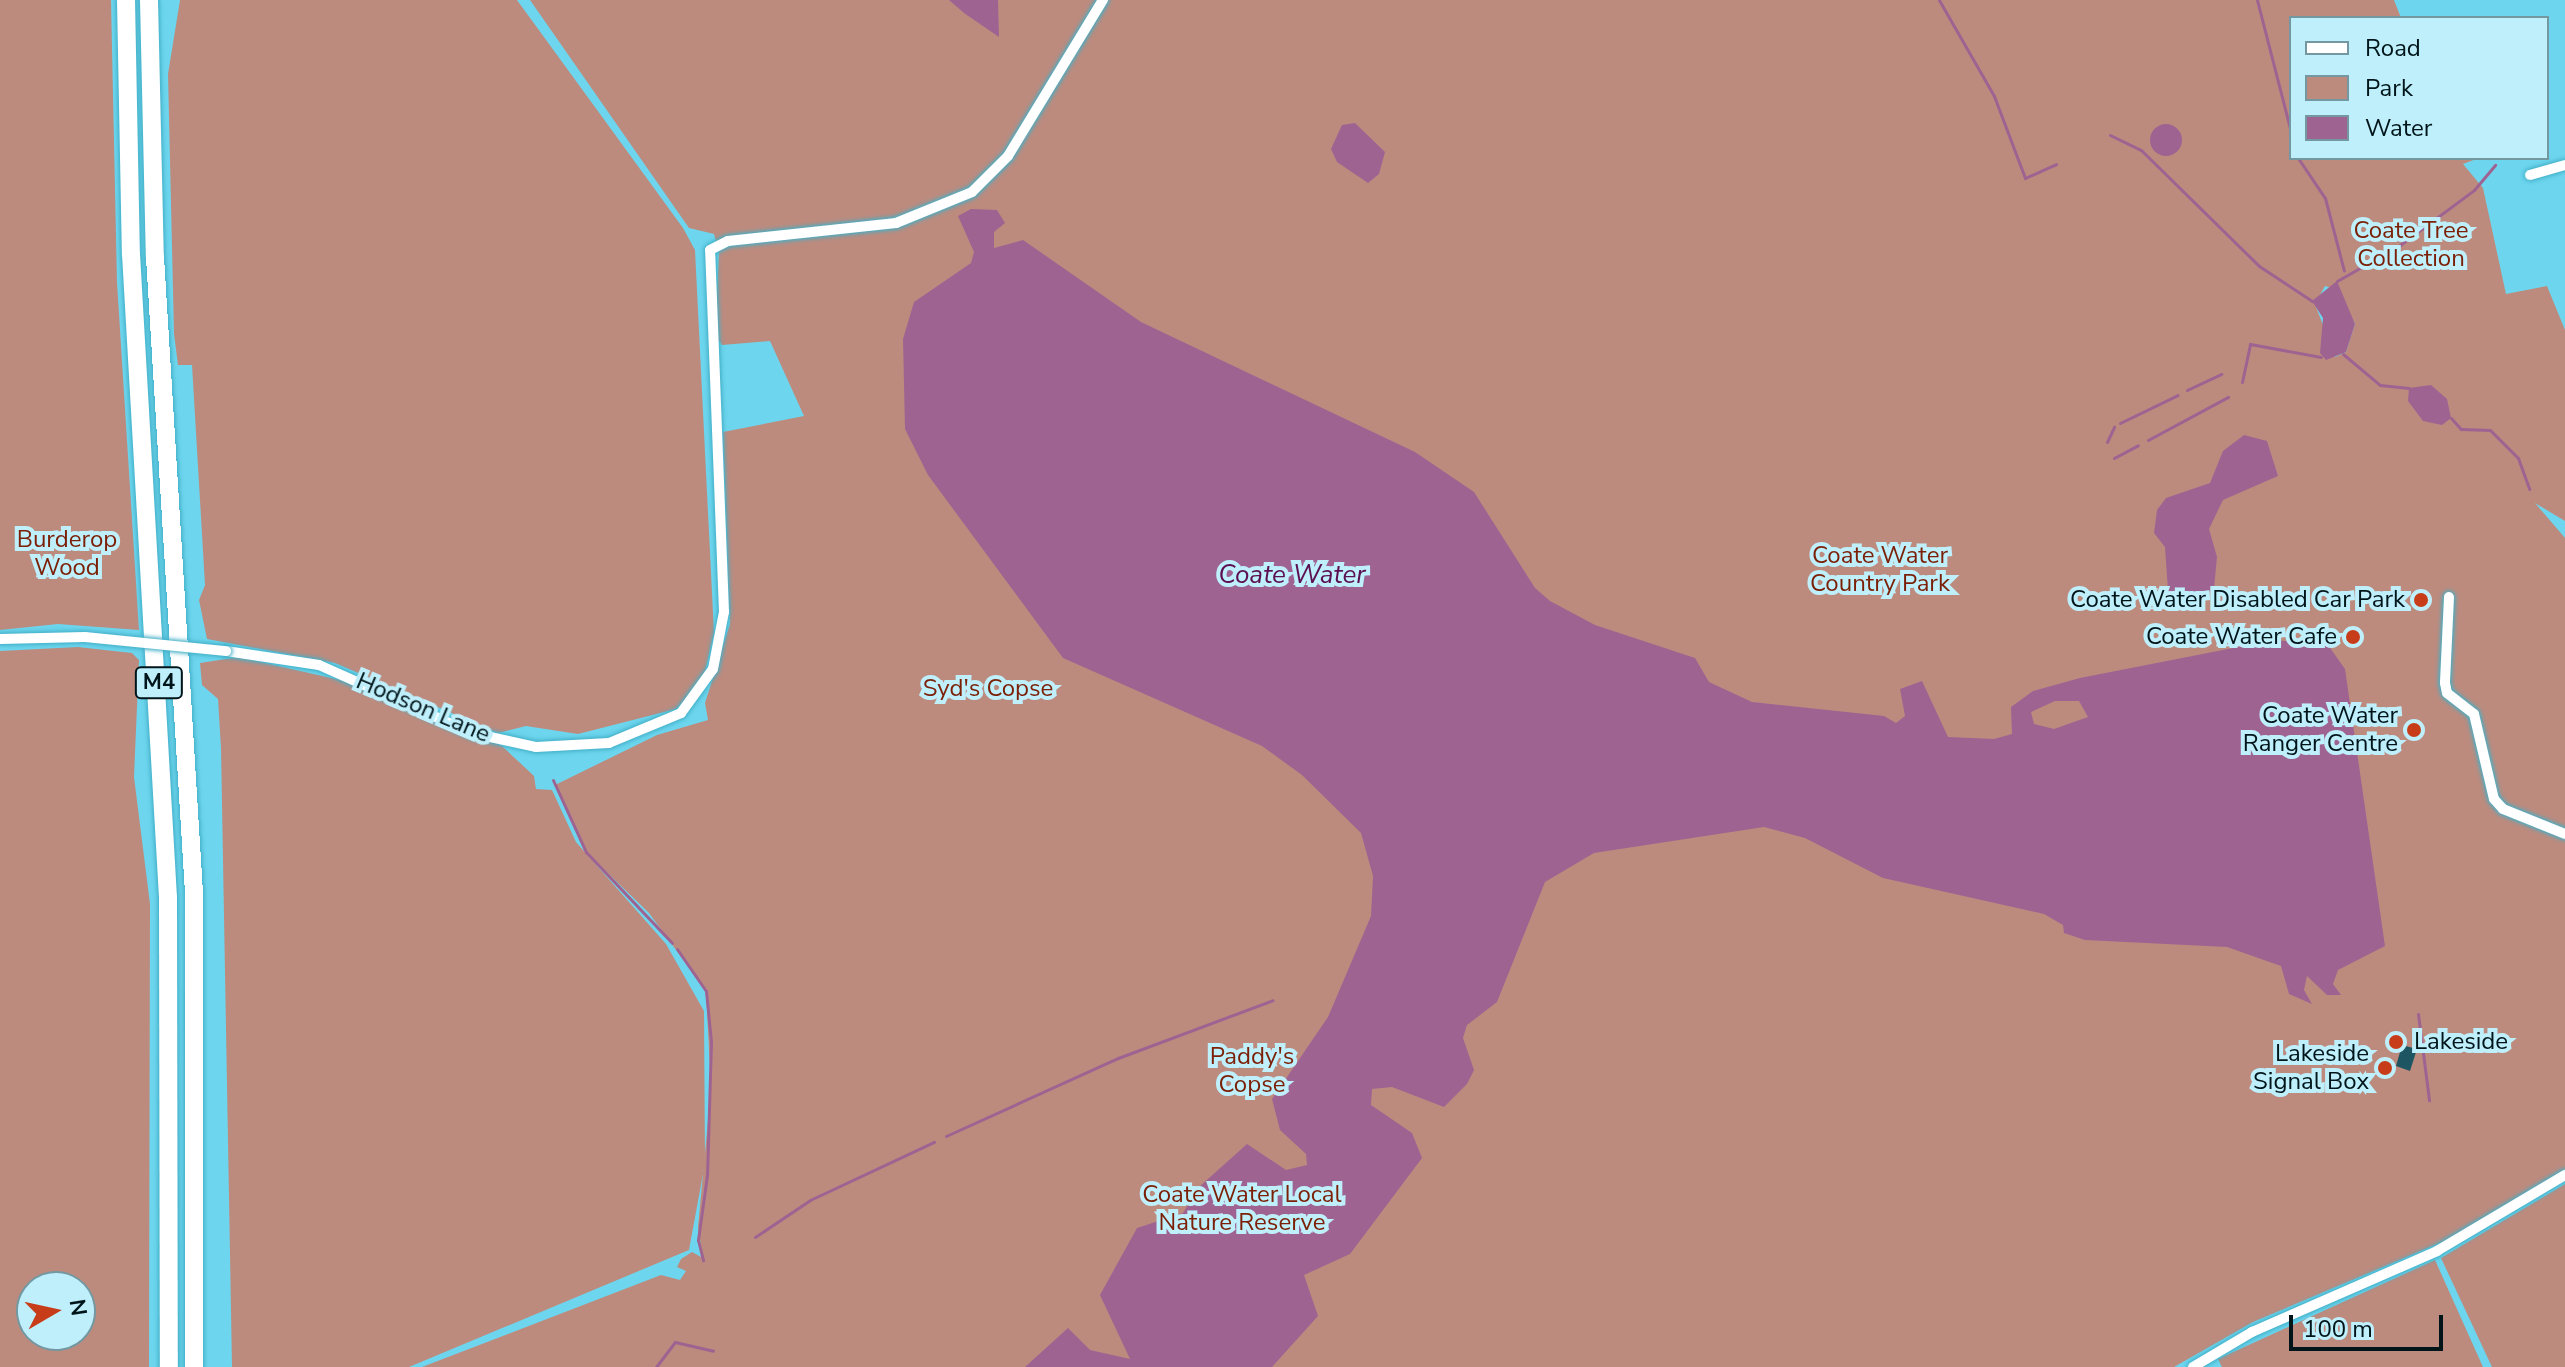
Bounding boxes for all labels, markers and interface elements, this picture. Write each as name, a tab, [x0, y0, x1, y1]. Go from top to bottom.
legend	[2289, 16, 2549, 160]
text: Road	[2365, 32, 2421, 64]
text: Park	[2365, 72, 2413, 104]
text: Water	[2365, 112, 2432, 144]
park label: Coate Tree Collection	[2353, 217, 2469, 273]
park label: Burderop Wood	[17, 526, 117, 582]
park label: Coate Water Country Park	[1810, 542, 1950, 598]
water label: Coate Water	[1218, 559, 1366, 591]
place label: Coate Water Disabled Car Park	[2070, 586, 2405, 614]
marker: Coate Water Disabled Car Park	[2412, 591, 2430, 609]
place label: Coate Water Cafe	[2146, 623, 2337, 651]
marker: Coate Water Cafe	[2344, 628, 2362, 646]
road number: M4	[133, 665, 185, 701]
street label: Hodson Lane	[352, 667, 494, 749]
park label: Syd's Copse	[923, 675, 1053, 703]
place label: Coate Water Ranger Centre	[2243, 702, 2398, 758]
marker: Coate Water Ranger Centre	[2405, 721, 2423, 739]
place label: Lakeside	[2414, 1028, 2508, 1056]
marker: Lakeside	[2385, 1031, 2407, 1053]
place label: Lakeside Signal Box	[2253, 1040, 2369, 1096]
park label: Paddy's Copse	[1210, 1043, 1294, 1099]
marker: Lakeside Signal Box	[2376, 1059, 2394, 1077]
park label: Coate Water Local Nature Reserve	[1142, 1181, 1342, 1237]
north arrow	[16, 1271, 96, 1351]
text: N	[62, 1297, 94, 1318]
scale bar	[2293, 1299, 2447, 1349]
text: 100 m	[2303, 1313, 2373, 1345]

